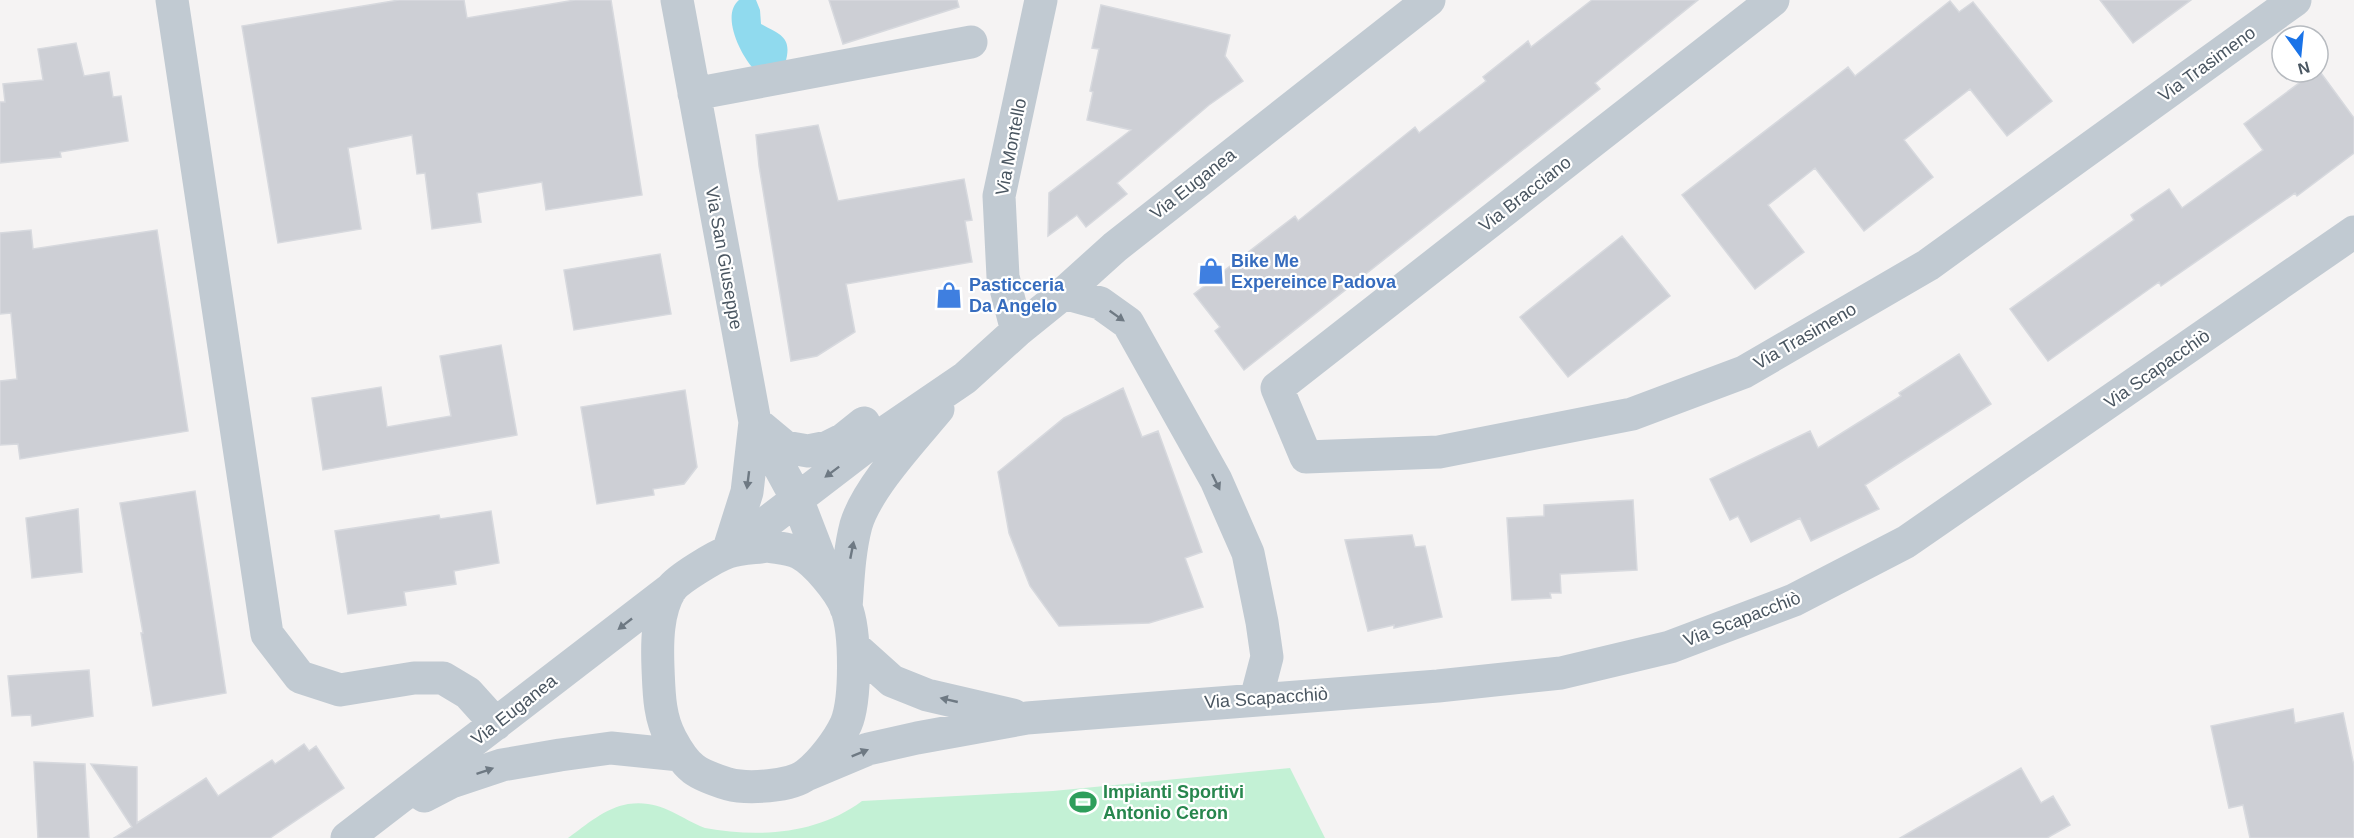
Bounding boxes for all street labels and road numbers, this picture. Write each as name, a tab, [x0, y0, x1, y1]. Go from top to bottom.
street label: Via Trasimeno	[2155, 22, 2259, 106]
street label: Via Montello	[992, 97, 1030, 197]
street label: Via Euganea	[1146, 144, 1240, 224]
street label: Via Bracciano	[1475, 152, 1575, 236]
street label: Via San Giuseppe	[702, 185, 746, 331]
street label: Via Trasimeno	[1750, 299, 1860, 373]
street label: Via Scapacchiò	[2101, 325, 2213, 413]
street label: Via Scapacchiò	[1681, 587, 1803, 651]
street label: Via Euganea	[467, 670, 561, 750]
street label: Via Scapacchiò	[1204, 684, 1328, 712]

